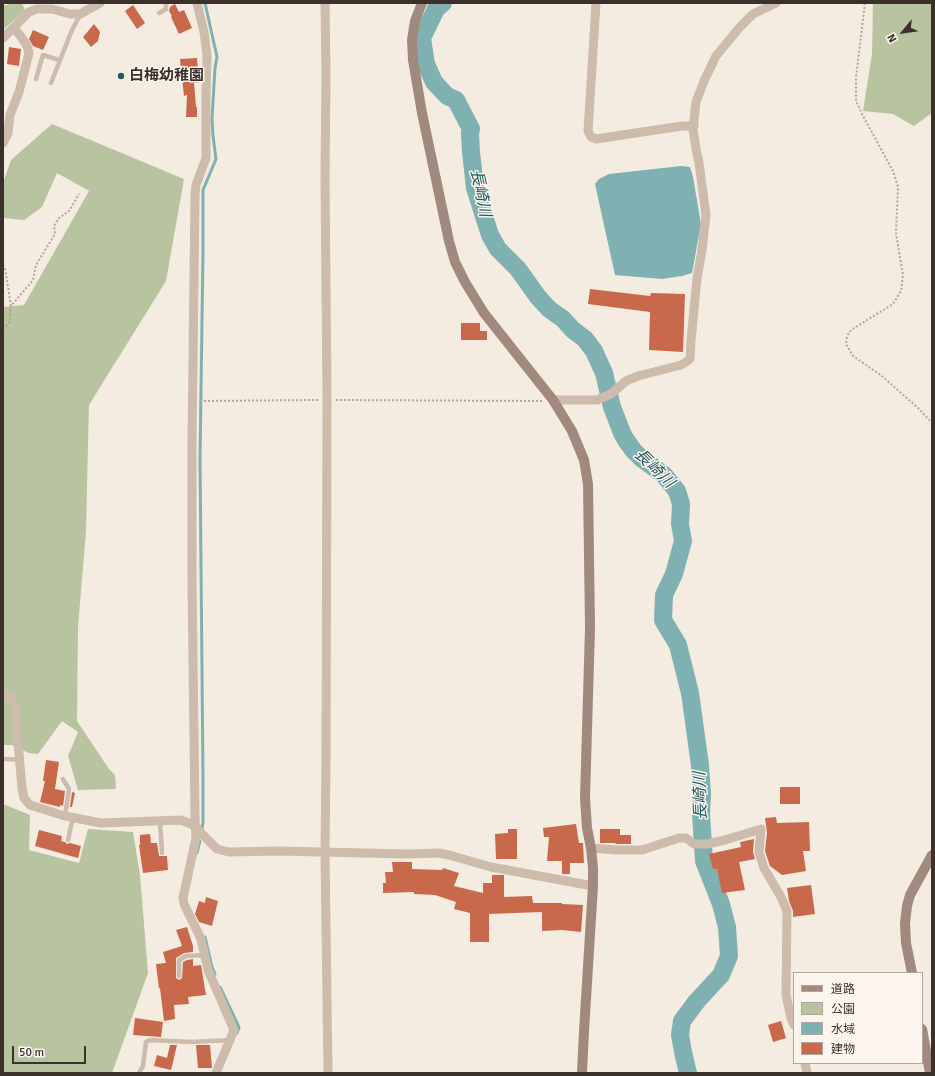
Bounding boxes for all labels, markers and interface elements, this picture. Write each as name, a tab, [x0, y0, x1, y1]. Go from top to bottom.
north arrow	[883, 12, 923, 52]
text: N	[885, 32, 900, 45]
place label: 白梅幼稚園	[129, 67, 204, 85]
marker: 白梅幼稚園	[116, 71, 126, 81]
water label: 長崎川	[466, 168, 494, 218]
water label: 長崎川	[630, 445, 678, 493]
water label: 長崎川	[691, 772, 711, 820]
legend	[793, 972, 923, 1064]
text: 道路	[831, 982, 855, 997]
text: 公園	[831, 1002, 855, 1017]
text: 水域	[831, 1022, 855, 1037]
scale bar	[14, 1038, 88, 1064]
text: 建物	[831, 1042, 855, 1057]
text: 50 m	[19, 1045, 44, 1060]

